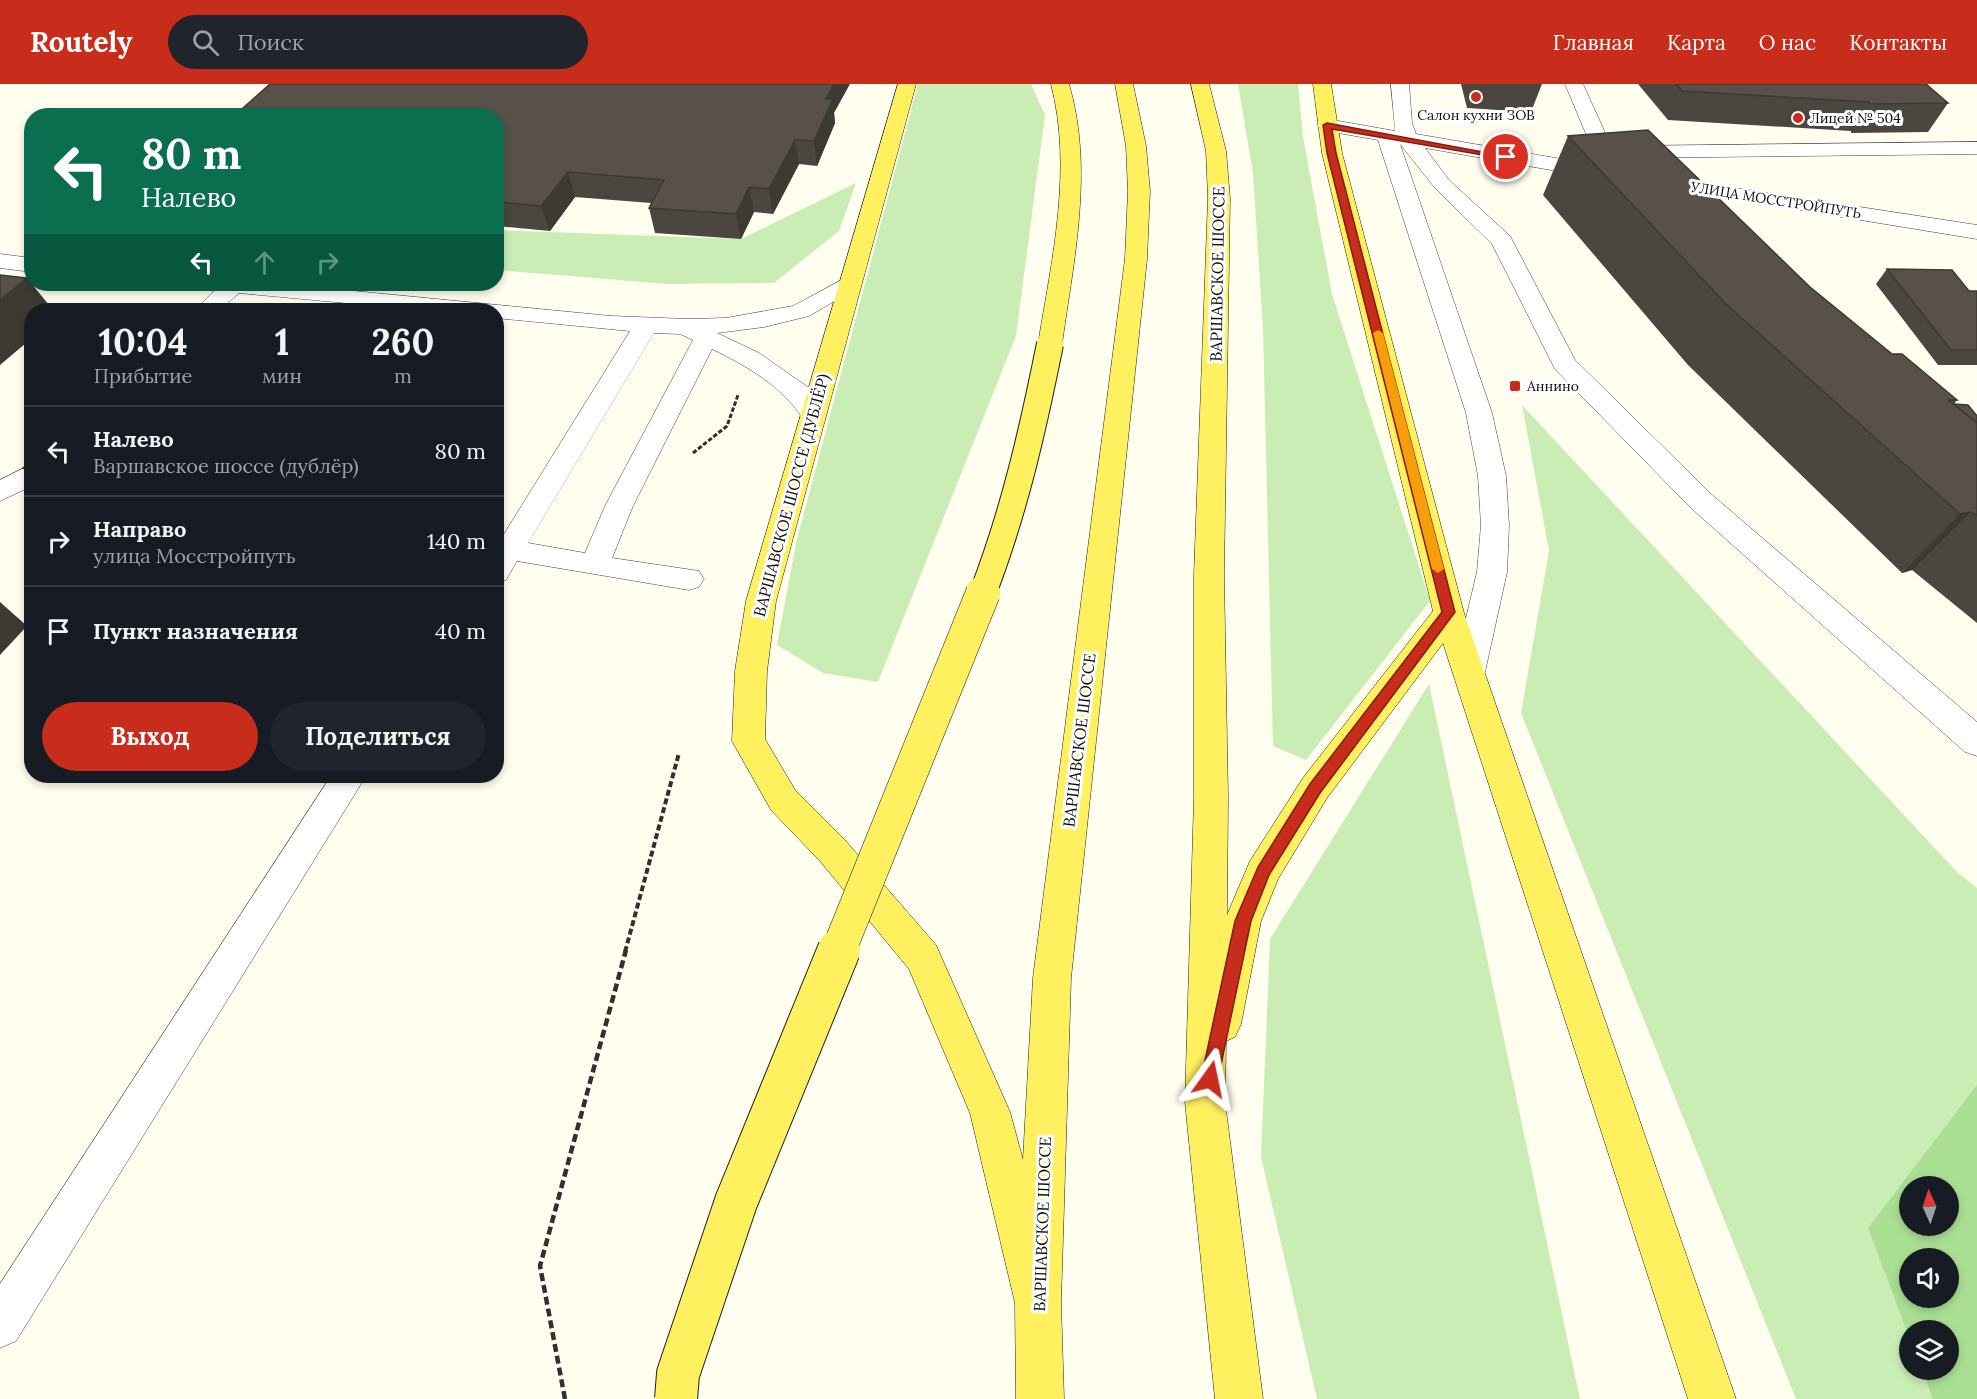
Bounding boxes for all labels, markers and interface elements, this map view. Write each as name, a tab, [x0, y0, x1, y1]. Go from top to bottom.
search box	[168, 15, 588, 69]
text: Routely	[30, 24, 132, 60]
icon: search	[189, 26, 222, 59]
text: Поиск	[237, 28, 304, 56]
text: Главная	[1553, 29, 1634, 56]
text: Карта	[1667, 29, 1726, 56]
text: О нас	[1759, 29, 1816, 56]
text: Контакты	[1849, 29, 1947, 56]
marker: Салон кухни ЗОВ	[1469, 90, 1483, 104]
place label: Салон кухни ЗОВ	[1417, 106, 1535, 124]
place label: Лицей № 504	[1810, 109, 1901, 127]
marker: Лицей № 504	[1791, 111, 1805, 125]
text: 80 m	[141, 127, 241, 181]
pin	[1480, 131, 1531, 182]
icon: left	[42, 132, 120, 210]
icon: arrive	[1489, 140, 1522, 173]
street label: УЛИЦА МОССТРОЙПУТЬ	[1689, 177, 1863, 222]
text: Налево	[141, 180, 236, 214]
street label: ВАРШАВСКОЕ ШОССЕ	[1205, 186, 1229, 362]
icon: left	[185, 246, 218, 279]
icon: ahead	[248, 246, 281, 279]
icon: right	[311, 246, 344, 279]
text: 10:04	[98, 319, 188, 365]
text: 1	[275, 319, 289, 365]
text: 260	[372, 319, 434, 365]
text: Прибытие	[94, 363, 192, 388]
text: мин	[262, 363, 302, 388]
text: m	[394, 363, 412, 388]
street label: ВАРШАВСКОЕ ШОССЕ (ДУБЛЁР)	[749, 371, 834, 619]
place label: Аннино	[1526, 377, 1579, 395]
marker: Аннино	[1508, 379, 1522, 393]
text: Налево	[93, 425, 174, 453]
icon: left	[42, 435, 75, 468]
text: 80 m	[435, 437, 486, 465]
text: Варшавское шоссе (дублёр)	[93, 453, 359, 478]
text: Направо	[93, 515, 187, 543]
icon: right	[42, 525, 75, 558]
text: 140 m	[427, 527, 486, 555]
text: улица Мосстройпуть	[93, 543, 296, 568]
icon: arrive	[42, 615, 75, 648]
text: Пункт назначения	[93, 617, 298, 645]
text: 40 m	[435, 617, 486, 645]
street label: ВАРШАВСКОЕ ШОССЕ	[1058, 652, 1100, 828]
button: Выход	[42, 702, 258, 771]
button: Поделиться	[270, 702, 486, 771]
position arrow	[1178, 1047, 1242, 1111]
street label: ВАРШАВСКОЕ ШОССЕ	[1029, 1136, 1055, 1312]
north arrow	[1899, 1176, 1959, 1236]
map controls	[1899, 1176, 1959, 1380]
button: sound	[1899, 1248, 1959, 1308]
button: layers	[1899, 1320, 1959, 1380]

